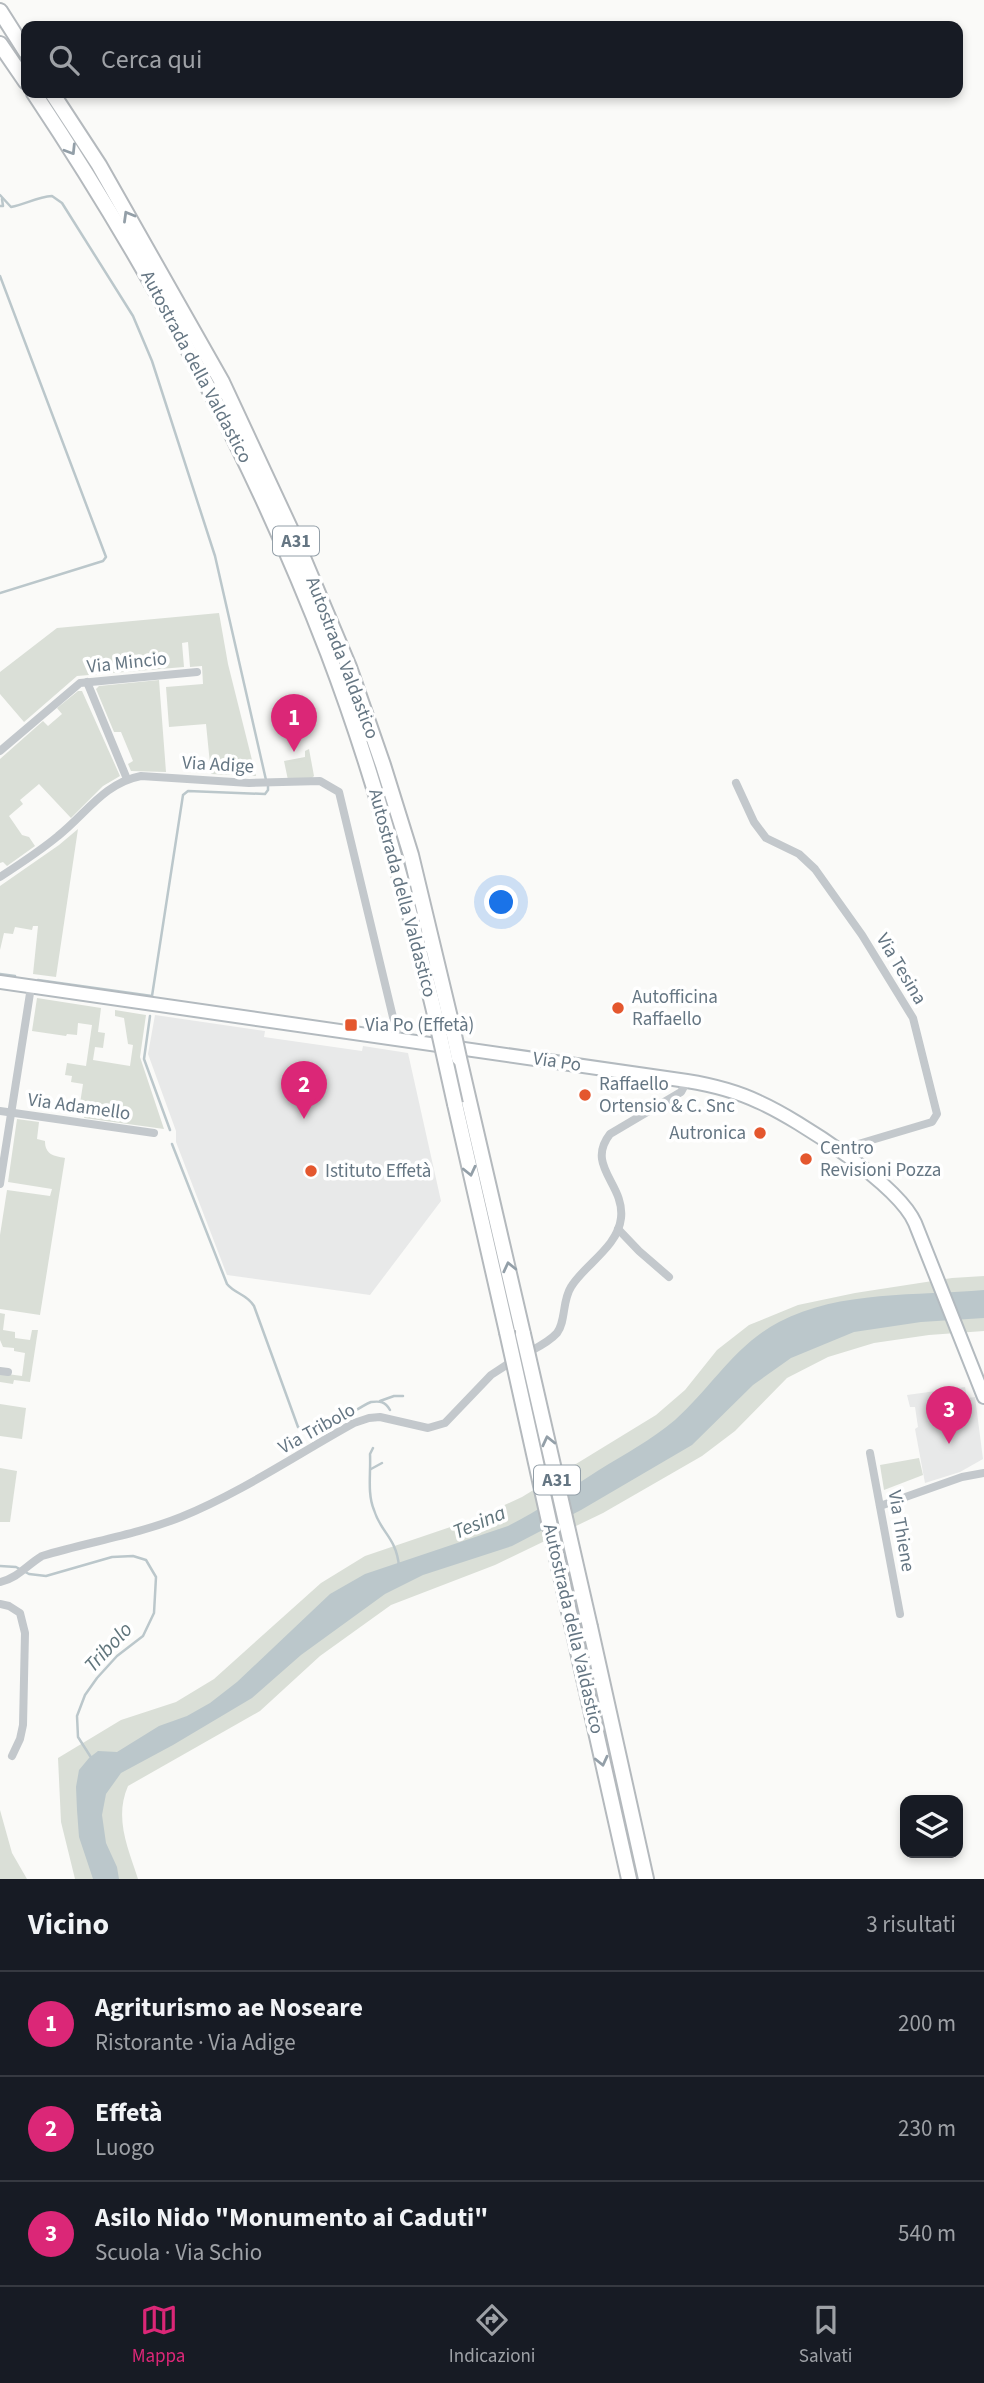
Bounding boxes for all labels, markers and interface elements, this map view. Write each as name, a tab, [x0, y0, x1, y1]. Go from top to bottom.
search box	[21, 21, 963, 98]
icon: search	[45, 41, 83, 79]
text: Cerca qui	[101, 41, 202, 78]
one-way arrow	[63, 142, 76, 155]
one-way arrow	[123, 211, 136, 224]
street label: Autostrada della Valdastico	[134, 266, 258, 468]
road number: A31	[273, 526, 319, 556]
street label: Autostrada Valdastico	[299, 573, 385, 743]
street label: Via Mincio	[86, 645, 168, 681]
pin: 1	[271, 694, 317, 752]
street label: Via Adige	[181, 750, 255, 780]
street label: Autostrada della Valdastico	[361, 786, 443, 1000]
your location	[484, 885, 518, 919]
street label: Via Tesina	[869, 928, 933, 1010]
place label: Autofficina Raffaello	[632, 984, 718, 1033]
marker: Autofficina Raffaello	[610, 1000, 626, 1016]
place label: Via Po (Effetà)	[365, 1012, 474, 1039]
marker: Via Po (Effetà)	[343, 1017, 359, 1033]
street label: Via Po	[531, 1045, 583, 1079]
pin: 2	[281, 1061, 327, 1119]
place label: Raffaello Ortensio & C. Snc	[599, 1071, 735, 1120]
street label: Via Adamello	[26, 1086, 132, 1128]
marker: Raffaello Ortensio & C. Snc	[577, 1087, 593, 1103]
place label: Autronica	[669, 1120, 746, 1147]
marker: Autronica	[752, 1125, 768, 1141]
place label: Centro Revisioni Pozza	[820, 1135, 941, 1184]
marker: Centro Revisioni Pozza	[798, 1151, 814, 1167]
place label: Istituto Effetà	[325, 1158, 431, 1185]
marker: Istituto Effetà	[303, 1163, 319, 1179]
one-way arrow	[462, 1165, 476, 1177]
one-way arrow	[503, 1261, 517, 1273]
pin: 3	[926, 1386, 972, 1444]
street label: Via Tribolo	[274, 1397, 360, 1461]
one-way arrow	[541, 1435, 556, 1447]
road number: A31	[534, 1465, 580, 1494]
street label: Via Thiene	[881, 1488, 921, 1574]
water label: Tesina	[448, 1497, 510, 1547]
street label: Autostrada della Valdastico	[536, 1521, 610, 1737]
water label: Tribolo	[77, 1615, 139, 1679]
one-way arrow	[594, 1754, 609, 1766]
map controls	[900, 1795, 963, 1858]
button: layers	[900, 1795, 963, 1858]
text: Vicino	[28, 1903, 109, 1946]
text: 3 risultati	[866, 1908, 956, 1941]
text: Agriturismo ae Noseare	[95, 1989, 363, 2026]
text: 1	[45, 2007, 57, 2040]
text: 200 m	[898, 2007, 956, 2040]
text: Ristorante · Via Adige	[95, 2026, 296, 2059]
text: Effetà	[95, 2094, 162, 2131]
text: 2	[45, 2112, 57, 2145]
text: 230 m	[898, 2112, 956, 2145]
text: Luogo	[95, 2131, 155, 2164]
text: Asilo Nido "Monumento ai Caduti"	[95, 2199, 488, 2236]
text: 3	[45, 2217, 57, 2250]
text: 540 m	[898, 2217, 956, 2250]
text: Scuola · Via Schio	[95, 2236, 262, 2269]
tab: Mappa	[132, 2301, 185, 2370]
tab: Indicazioni	[449, 2301, 536, 2370]
tab: Salvati	[799, 2301, 852, 2370]

